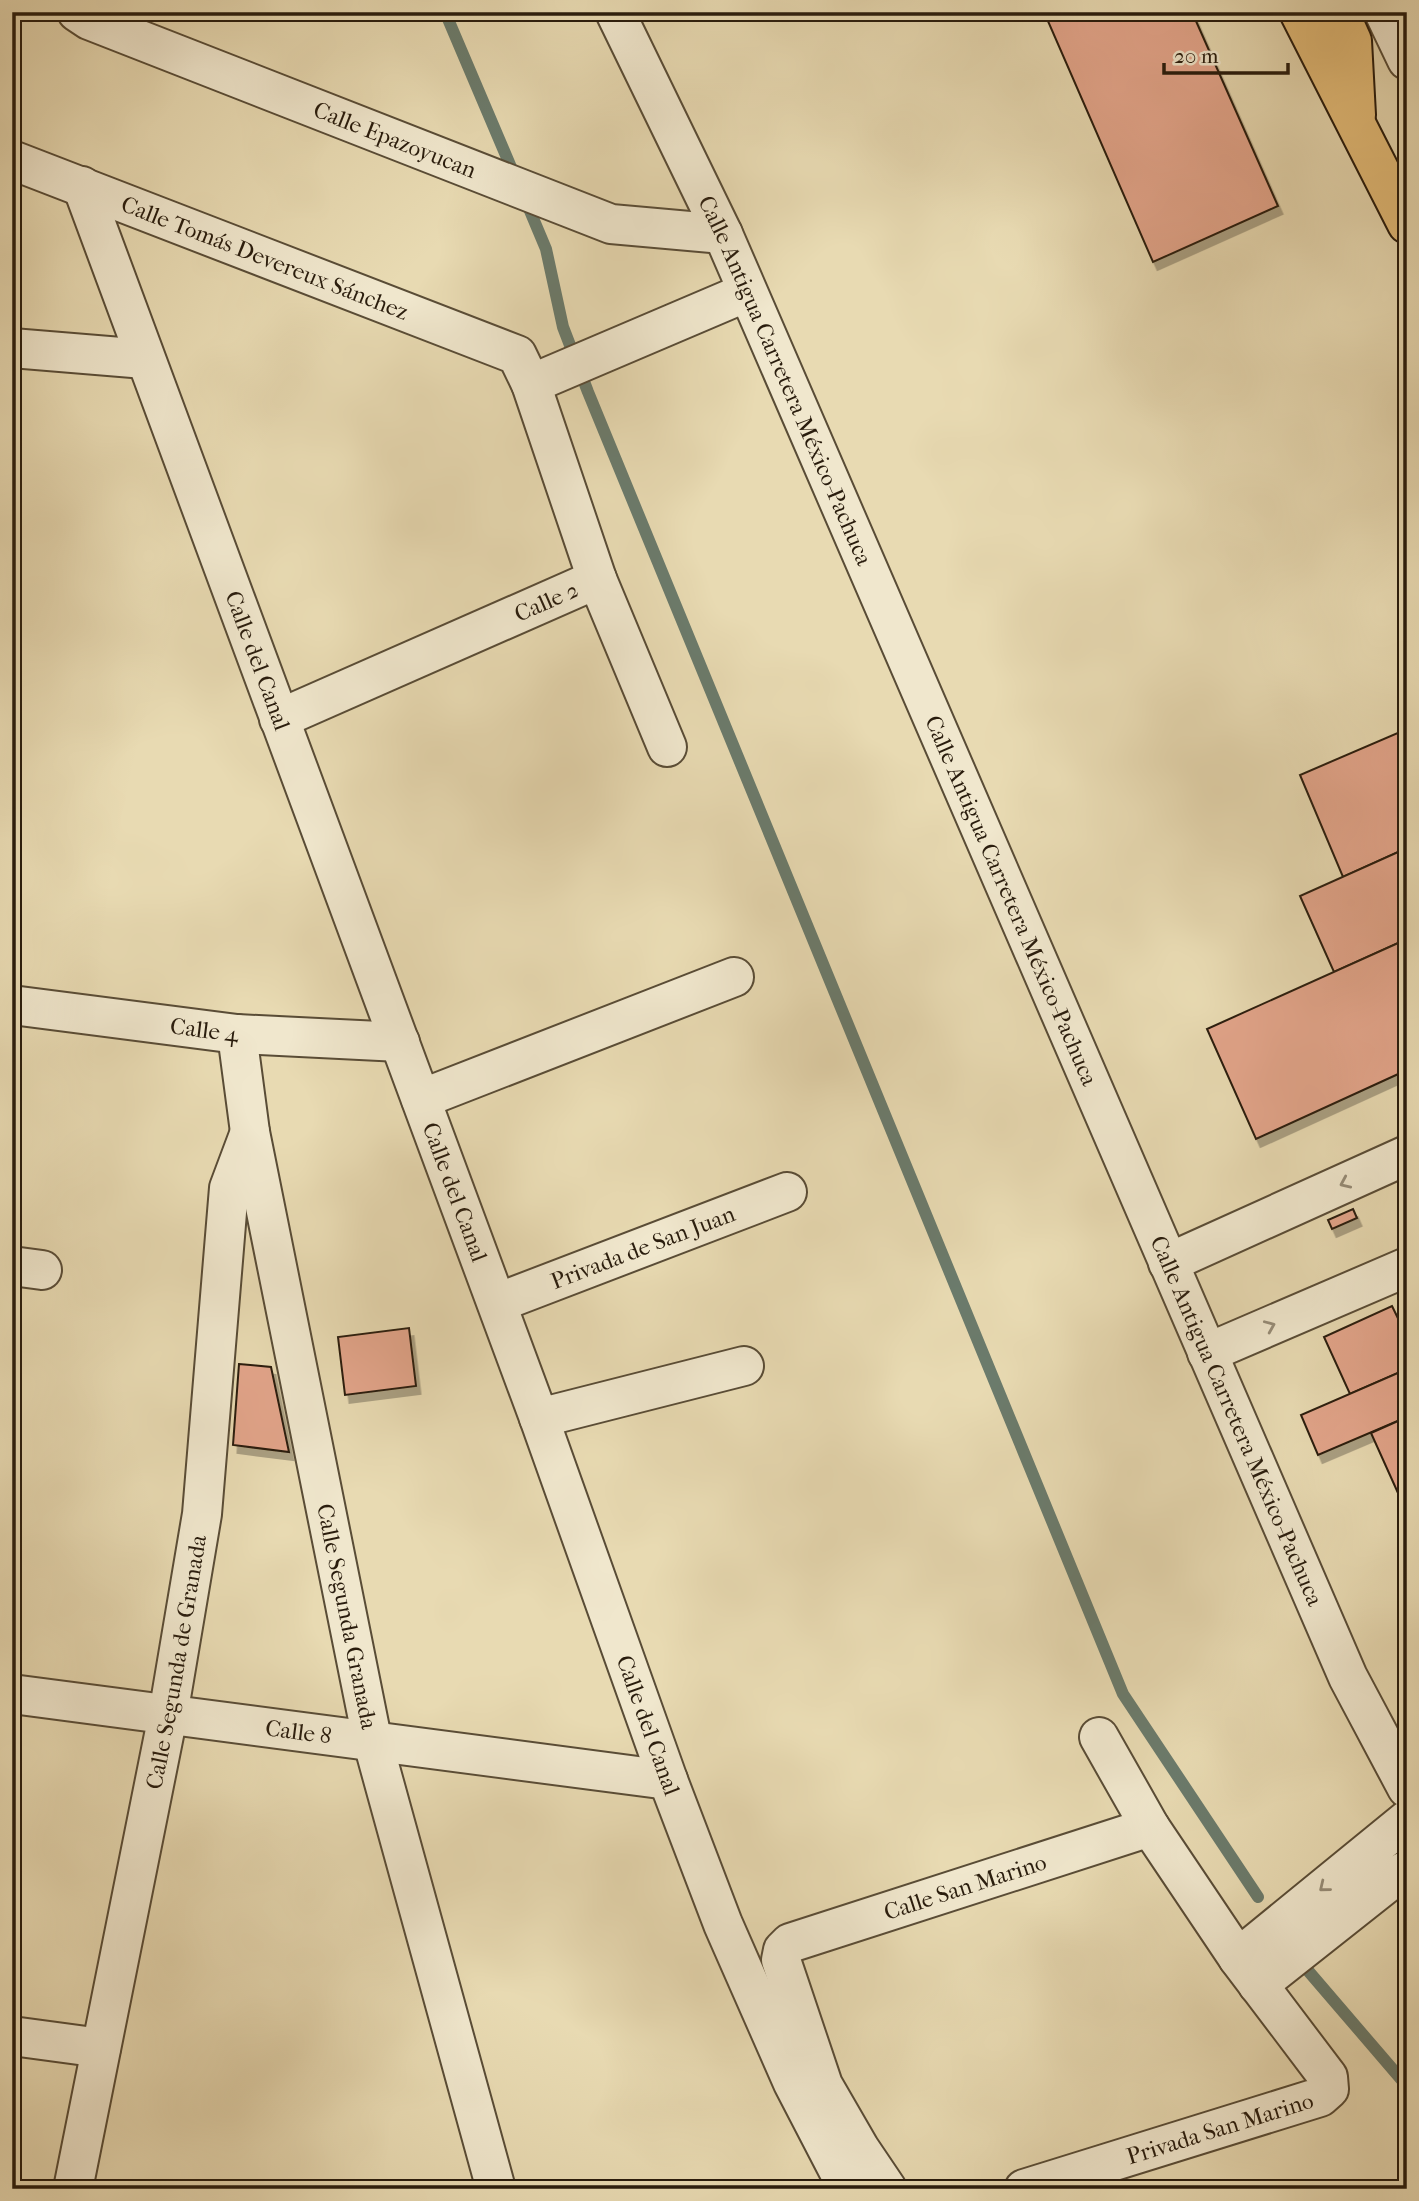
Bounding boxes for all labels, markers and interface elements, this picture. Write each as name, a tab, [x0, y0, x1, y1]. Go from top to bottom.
scale bar	[1164, 32, 1288, 76]
text: 20 m	[1174, 44, 1219, 68]
street label: Calle Epazoyucan	[310, 96, 481, 184]
street label: Calle Tomás Devereux Sánchez	[117, 190, 412, 325]
street label: Calle Antigua Carretera México-Pachuca	[693, 191, 878, 569]
street label: Calle 2	[510, 575, 582, 627]
street label: Calle del Canal	[220, 587, 296, 734]
street label: Calle Antigua Carretera México-Pachuca	[920, 711, 1104, 1090]
street label: Calle 4	[169, 1012, 242, 1048]
street label: Calle del Canal	[417, 1119, 494, 1266]
one-way arrow	[1339, 1175, 1352, 1189]
street label: Privada de San Juan	[547, 1200, 739, 1295]
street label: Calle Antigua Carretera México-Pachuca	[1145, 1231, 1329, 1610]
one-way arrow	[1263, 1320, 1275, 1334]
street label: Calle Segunda Granada	[312, 1501, 383, 1732]
street label: Calle Segunda de Granada	[140, 1532, 212, 1792]
street label: Calle del Canal	[611, 1651, 686, 1799]
street label: Calle 8	[264, 1714, 333, 1749]
street label: Calle San Marino	[880, 1848, 1050, 1925]
one-way arrow	[1320, 1879, 1333, 1891]
street label: Privada San Marino	[1123, 2086, 1316, 2170]

